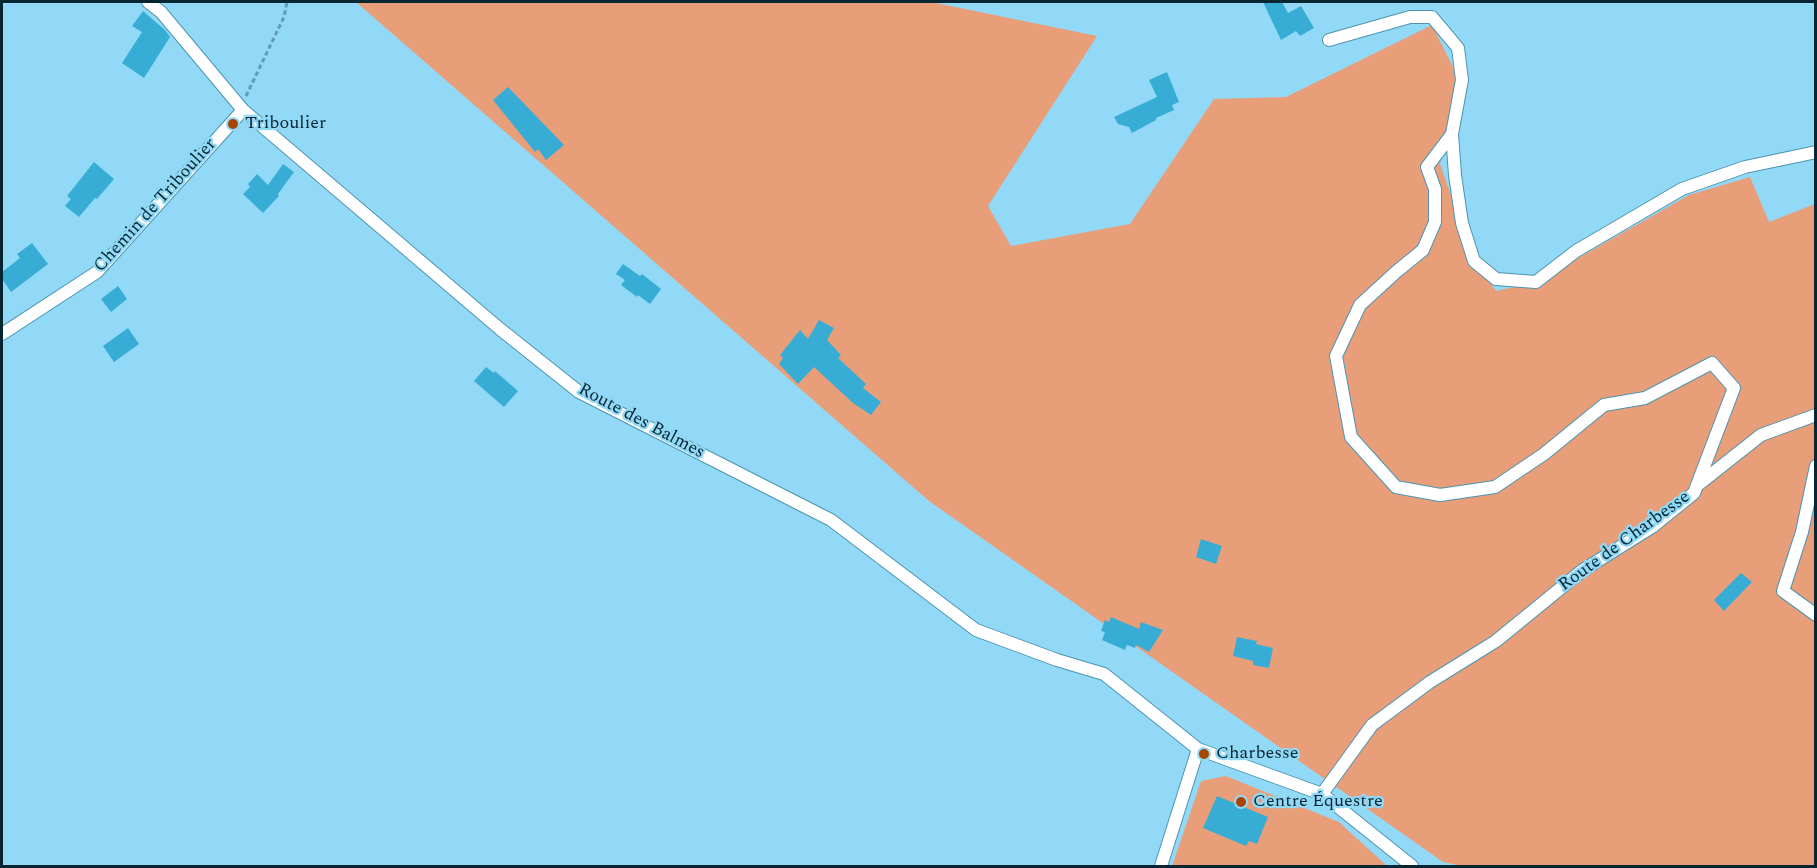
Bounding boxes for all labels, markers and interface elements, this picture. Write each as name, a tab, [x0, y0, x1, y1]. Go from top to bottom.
place label: Triboulier	[245, 113, 326, 135]
marker: Triboulier	[226, 117, 240, 131]
street label: Chemin de Triboulier	[90, 135, 222, 277]
street label: Route des Balmes	[574, 380, 708, 464]
street label: Route de Charbesse	[1555, 487, 1695, 597]
place label: Charbesse	[1216, 743, 1298, 765]
marker: Charbesse	[1197, 747, 1211, 761]
place label: Centre Équestre	[1253, 791, 1383, 813]
marker: Centre Équestre	[1234, 795, 1248, 809]

